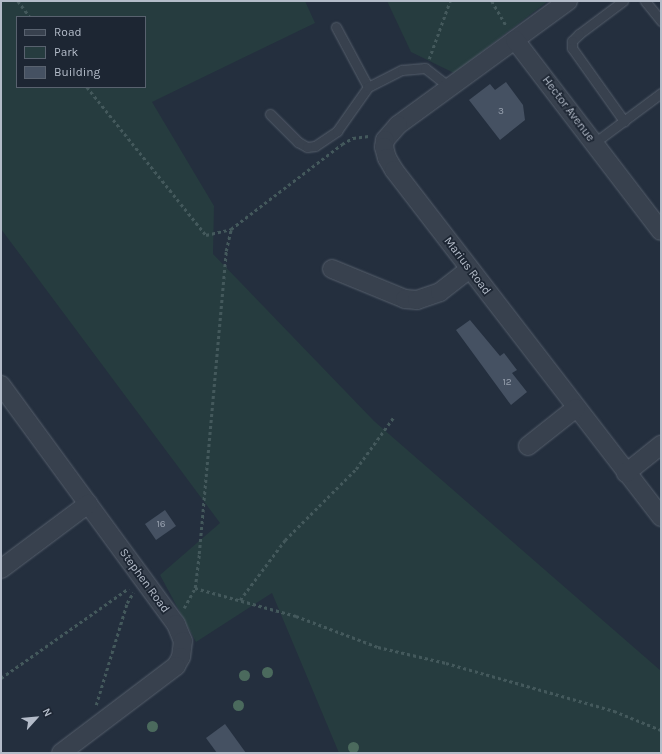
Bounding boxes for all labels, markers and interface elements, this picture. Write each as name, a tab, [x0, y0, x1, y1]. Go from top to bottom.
legend	[16, 16, 146, 88]
text: Road	[54, 25, 82, 39]
text: Park	[54, 45, 78, 59]
text: Building	[54, 65, 100, 79]
street label: Hector Avenue	[539, 73, 597, 145]
house number: 3	[498, 106, 504, 118]
street label: Marius Road	[441, 234, 493, 298]
house number: 12	[502, 377, 512, 389]
house number: 16	[156, 519, 166, 531]
street label: Stephen Road	[116, 546, 172, 616]
north arrow	[16, 698, 56, 738]
text: N	[40, 706, 55, 719]

